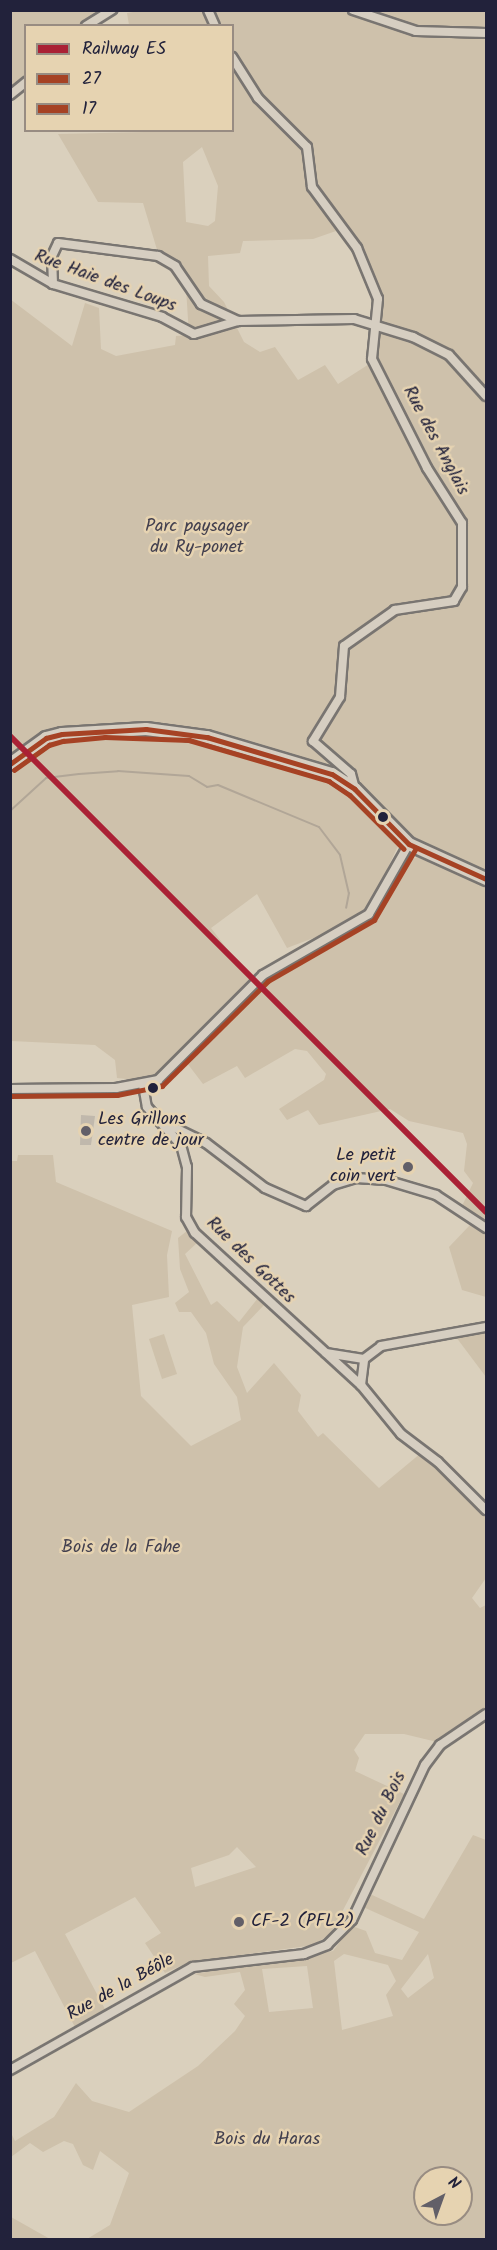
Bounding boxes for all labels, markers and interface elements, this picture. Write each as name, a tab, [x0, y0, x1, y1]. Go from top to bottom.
legend	[24, 24, 234, 132]
text: Railway ES	[82, 35, 166, 64]
text: 27	[82, 65, 101, 94]
text: 17	[82, 95, 96, 124]
street label: Rue Haie des Loups	[31, 246, 179, 318]
street label: Rue des Anglais	[397, 383, 473, 499]
park label: Parc paysager du Ry-ponet	[145, 517, 249, 560]
unlabelled marker	[377, 811, 389, 823]
unlabelled marker	[147, 1082, 159, 1094]
place label: Les Grillons centre de jour	[98, 1110, 204, 1152]
marker: Les Grillons centre de jour	[79, 1124, 93, 1138]
place label: Le petit coin vert	[330, 1146, 396, 1188]
marker: Le petit coin vert	[401, 1160, 415, 1174]
street label: Rue des Gottes	[201, 1213, 299, 1309]
park label: Bois de la Fahe	[62, 1537, 180, 1559]
street label: Rue du Bois	[352, 1768, 412, 1860]
place label: CF-2 (PFL2)	[251, 1911, 354, 1933]
marker: CF-2 (PFL2)	[232, 1915, 246, 1929]
street label: Rue de la Béôle	[64, 1950, 178, 2026]
park label: Bois du Haras	[214, 2129, 320, 2151]
north arrow	[413, 2166, 473, 2226]
text: N	[442, 2171, 466, 2196]

